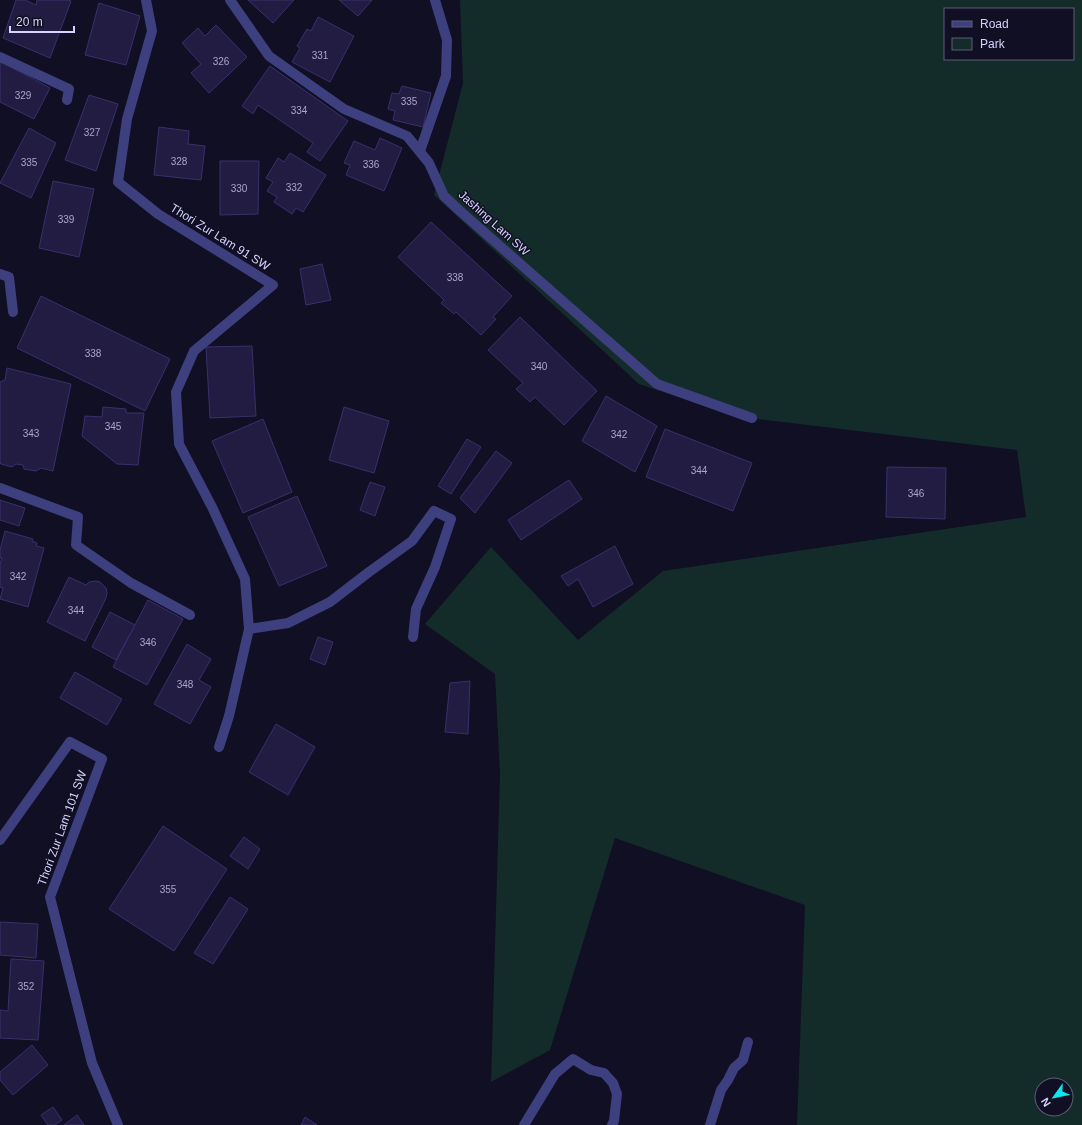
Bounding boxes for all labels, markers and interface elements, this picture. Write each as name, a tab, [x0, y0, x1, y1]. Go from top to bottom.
scale bar	[10, 8, 74, 34]
legend	[944, 8, 1074, 60]
text: 20 m	[16, 15, 43, 29]
text: Road	[980, 17, 1009, 31]
text: Park	[980, 37, 1006, 51]
house number: 331	[312, 50, 329, 61]
house number: 326	[213, 56, 230, 67]
house number: 329	[15, 90, 32, 101]
house number: 335	[401, 96, 418, 107]
house number: 334	[291, 105, 308, 116]
house number: 327	[84, 127, 101, 138]
house number: 328	[171, 156, 188, 167]
house number: 335	[21, 157, 38, 168]
house number: 336	[363, 159, 380, 170]
house number: 332	[286, 182, 303, 193]
house number: 330	[231, 183, 248, 194]
street label: Jashing Lam SW	[456, 187, 533, 259]
street label: Thori Zur Lam 91 SW	[168, 201, 273, 274]
house number: 339	[58, 214, 75, 225]
house number: 338	[447, 272, 464, 283]
house number: 338	[85, 348, 102, 359]
house number: 340	[531, 361, 548, 372]
house number: 345	[105, 421, 122, 432]
house number: 343	[23, 428, 40, 439]
house number: 342	[611, 429, 628, 440]
house number: 344	[691, 465, 708, 476]
house number: 346	[908, 488, 925, 499]
house number: 342	[10, 571, 27, 582]
house number: 344	[68, 605, 85, 616]
house number: 346	[140, 637, 157, 648]
house number: 348	[177, 679, 194, 690]
street label: Thori Zur Lam 101 SW	[35, 768, 90, 887]
house number: 355	[160, 884, 177, 895]
house number: 352	[18, 981, 35, 992]
north arrow	[1034, 1077, 1074, 1117]
text: N	[1038, 1096, 1053, 1109]

